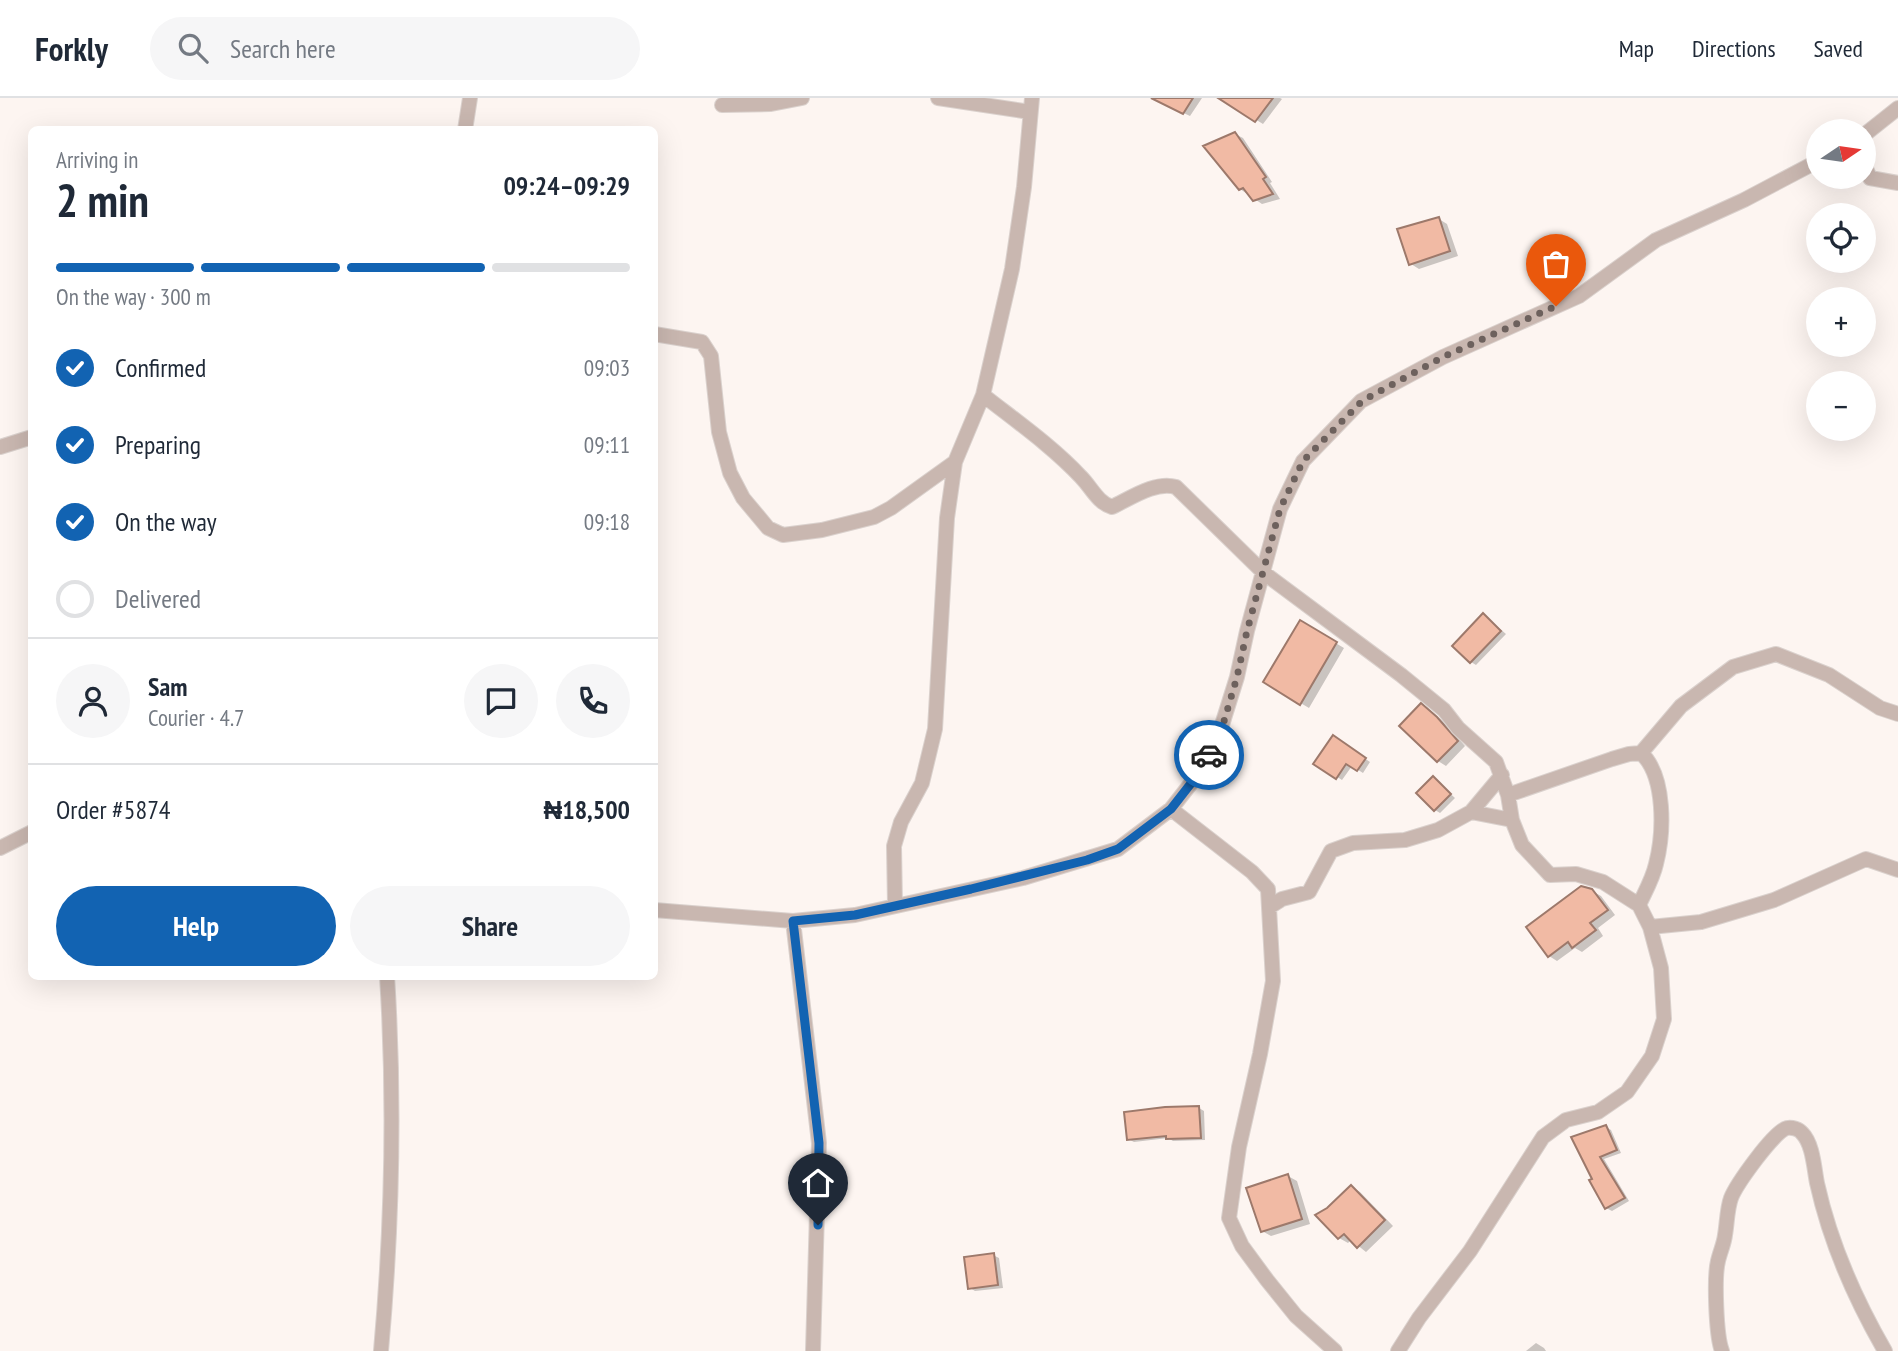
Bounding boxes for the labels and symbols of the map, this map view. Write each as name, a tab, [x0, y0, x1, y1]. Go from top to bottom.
north arrow	[1806, 119, 1876, 189]
pin	[1526, 234, 1586, 306]
courier	[1174, 720, 1244, 790]
pin	[788, 1153, 848, 1225]

